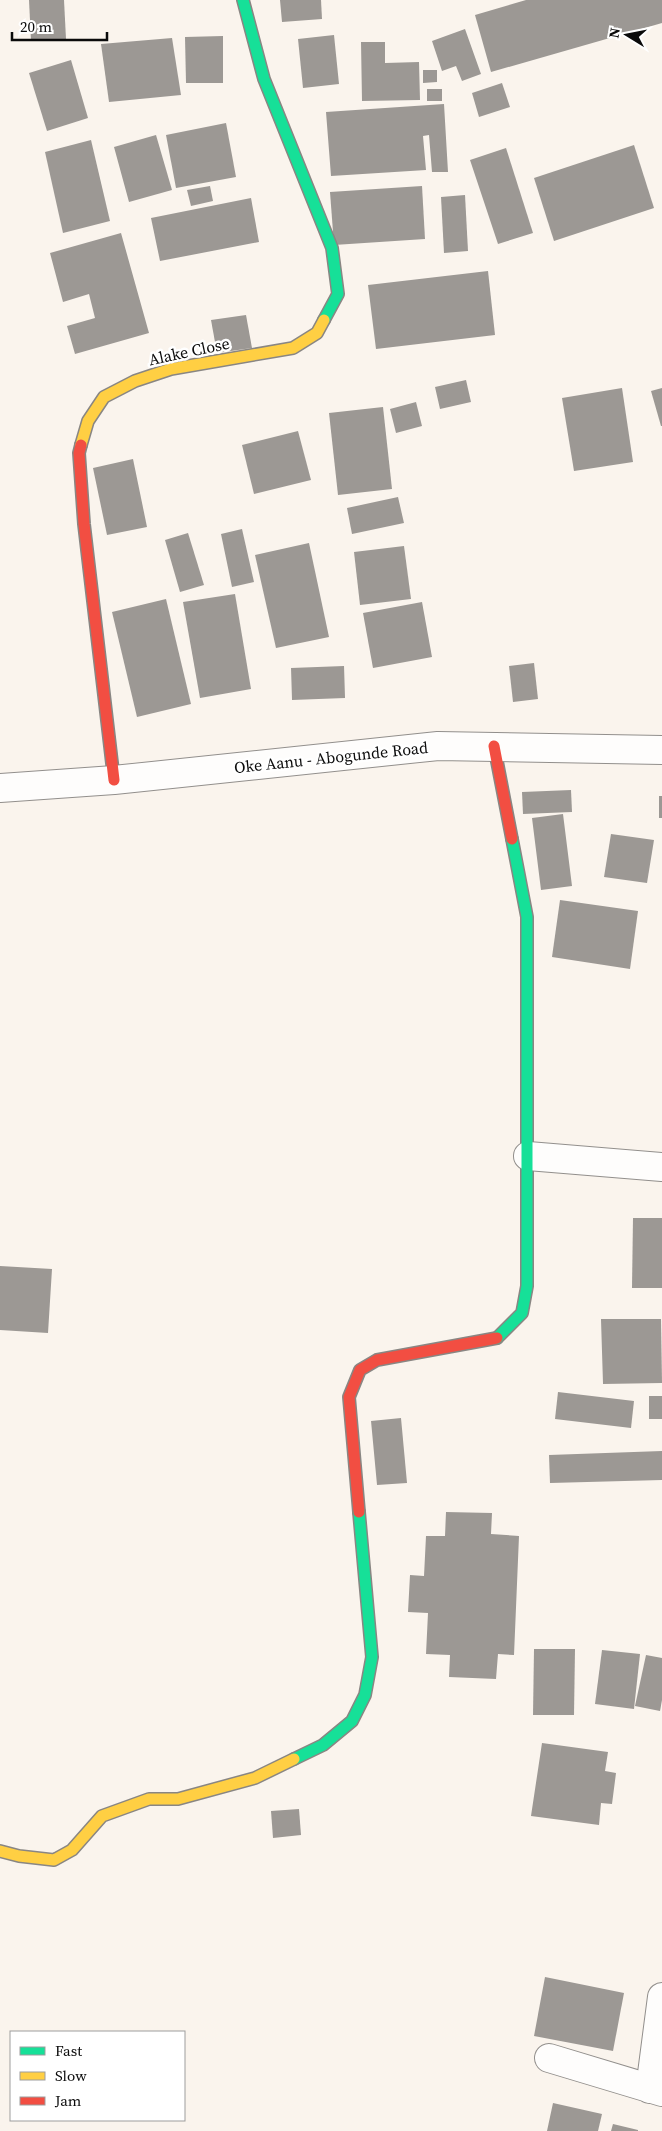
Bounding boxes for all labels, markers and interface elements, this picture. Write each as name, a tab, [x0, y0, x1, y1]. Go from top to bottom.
scale bar	[12, 10, 108, 42]
north arrow	[602, 10, 652, 60]
text: 20 m	[20, 16, 52, 37]
text: N	[603, 26, 625, 40]
street label: Alake Close	[146, 332, 232, 370]
street label: Oke Aanu - Abogunde Road	[233, 736, 429, 778]
legend	[10, 2031, 185, 2121]
text: Fast	[55, 2040, 82, 2061]
text: Slow	[55, 2065, 87, 2086]
text: Jam	[54, 2090, 82, 2111]

